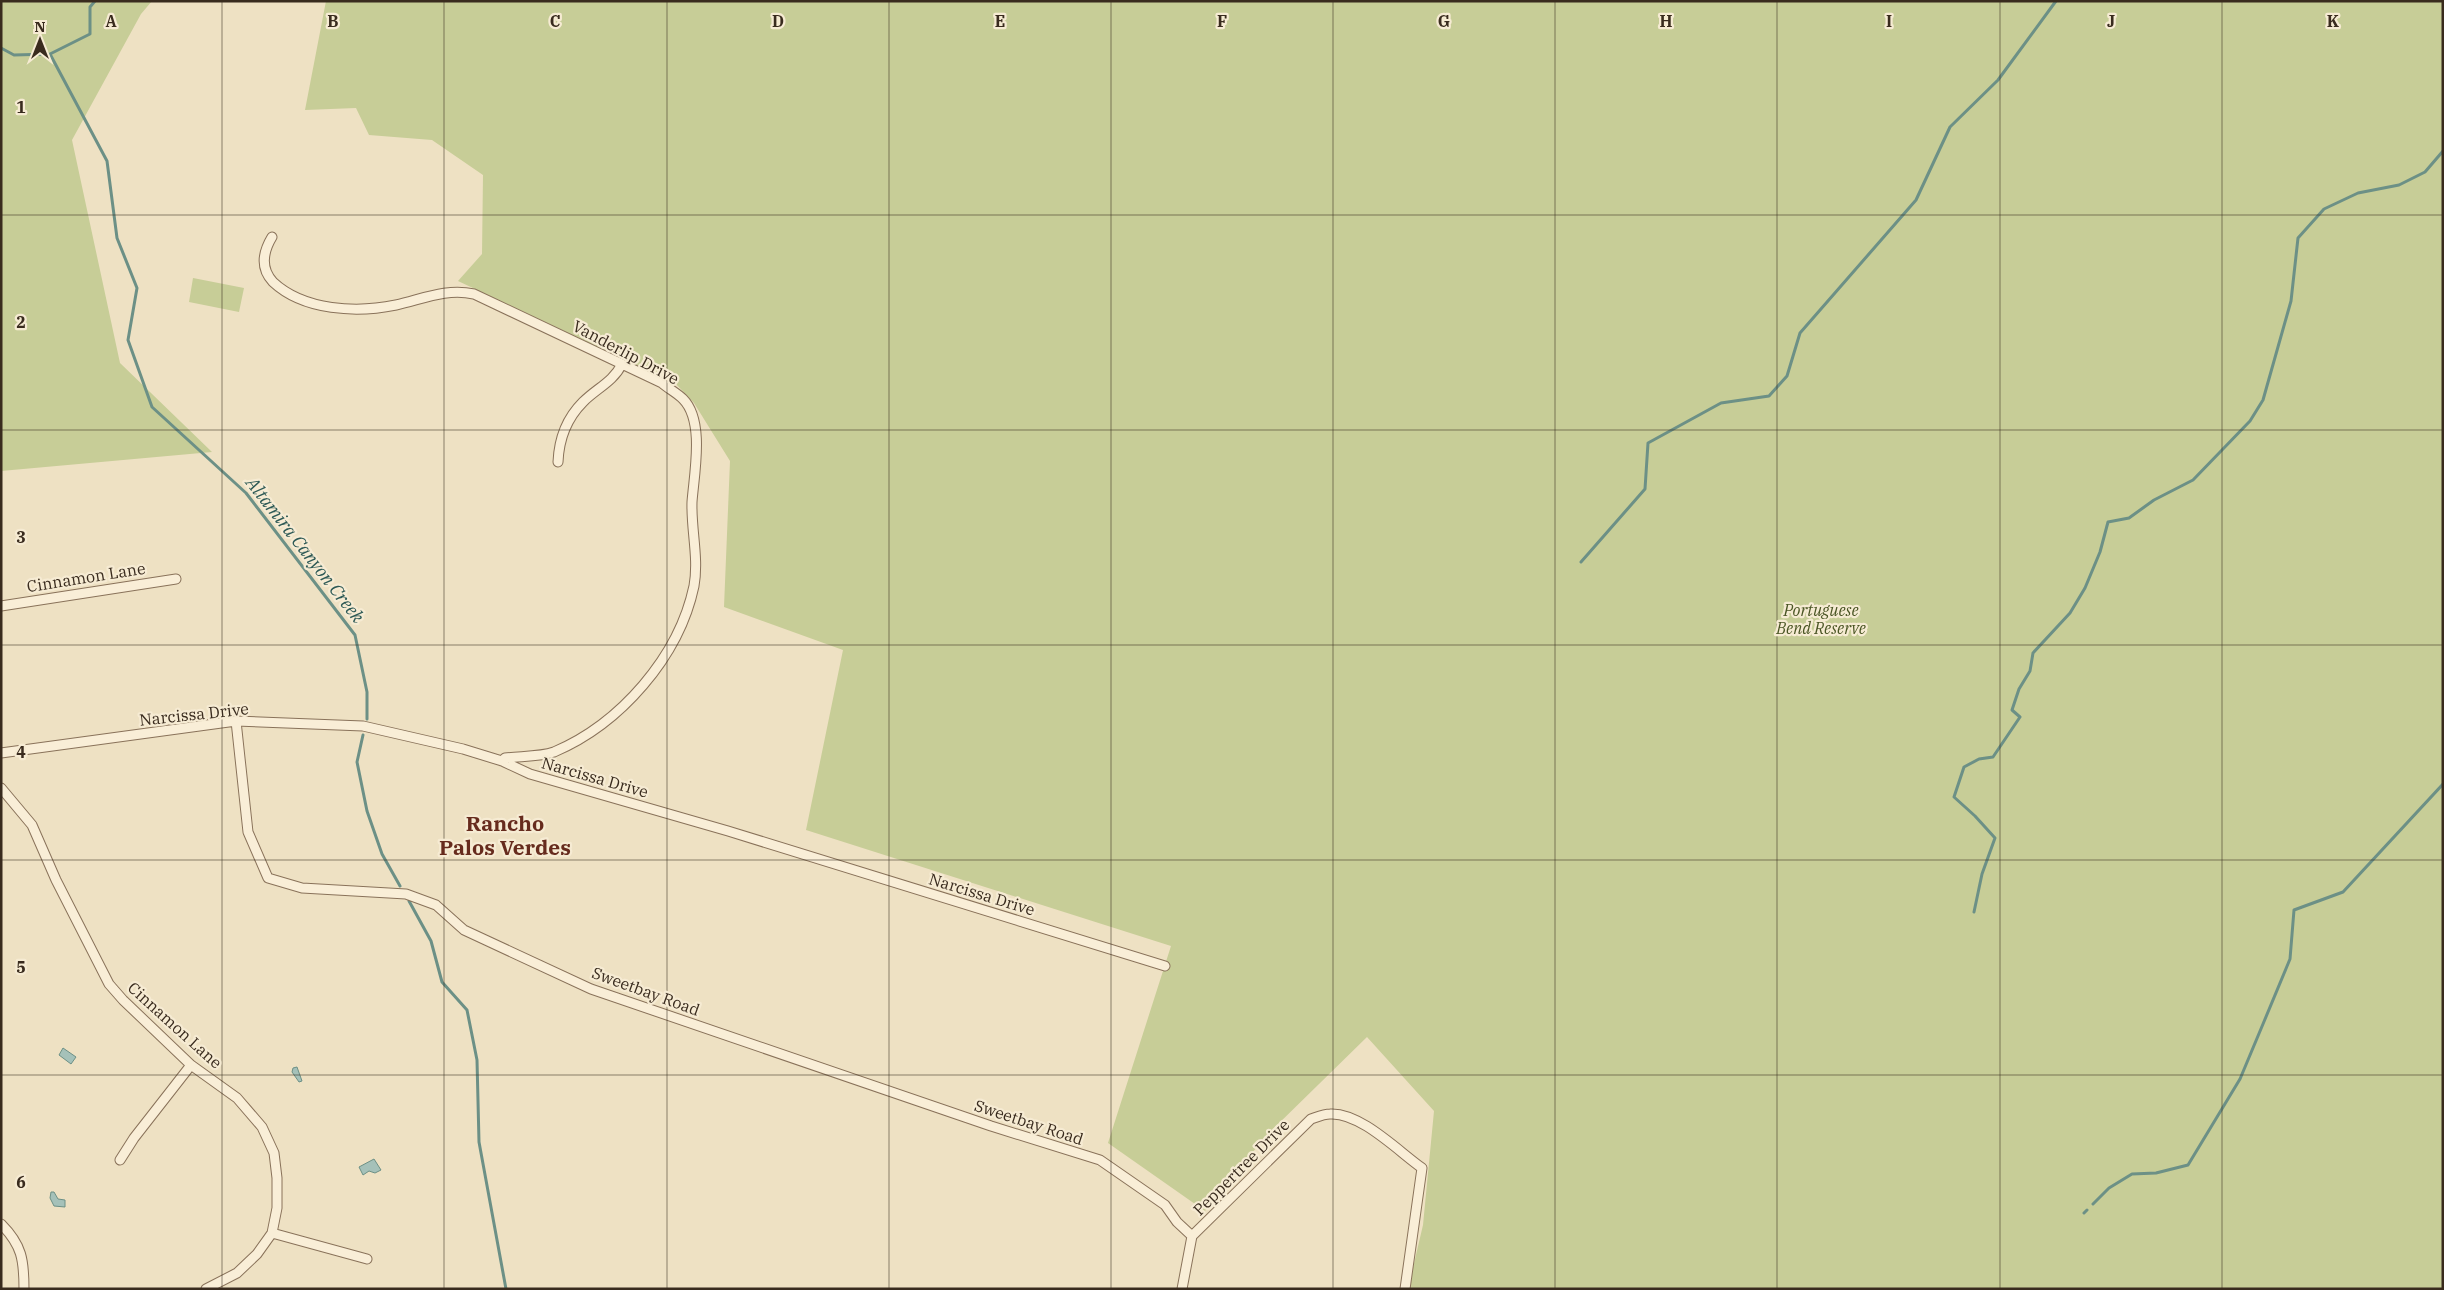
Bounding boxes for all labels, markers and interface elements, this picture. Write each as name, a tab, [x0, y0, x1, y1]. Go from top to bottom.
text: A	[105, 11, 117, 31]
text: B	[327, 11, 339, 31]
text: C	[550, 11, 560, 31]
text: D	[772, 11, 784, 31]
text: E	[995, 11, 1005, 31]
text: F	[1217, 11, 1227, 31]
text: G	[1438, 11, 1450, 31]
text: H	[1660, 11, 1673, 31]
text: I	[1886, 11, 1892, 31]
text: J	[2107, 11, 2115, 31]
text: K	[2327, 11, 2340, 31]
north arrow	[15, 15, 65, 65]
text: N	[34, 18, 46, 36]
text: 1	[16, 97, 26, 117]
text: 2	[16, 312, 26, 332]
street label: Vanderlip Drive	[569, 316, 683, 388]
water label: Altamira Canyon Creek	[241, 471, 370, 628]
text: 3	[16, 527, 26, 547]
street label: Cinnamon Lane	[25, 558, 147, 596]
park label: Portuguese Bend Reserve	[1775, 600, 1866, 638]
street label: Narcissa Drive	[138, 698, 250, 730]
text: 4	[16, 742, 26, 762]
street label: Narcissa Drive	[539, 752, 651, 802]
district label: Rancho Palos Verdes	[439, 809, 571, 861]
street label: Narcissa Drive	[927, 868, 1037, 920]
text: 5	[16, 957, 26, 977]
street label: Sweetbay Road	[589, 962, 703, 1020]
street label: Cinnamon Lane	[124, 977, 226, 1073]
street label: Sweetbay Road	[972, 1095, 1086, 1149]
street label: Peppertree Drive	[1189, 1115, 1293, 1219]
text: 6	[16, 1172, 26, 1192]

